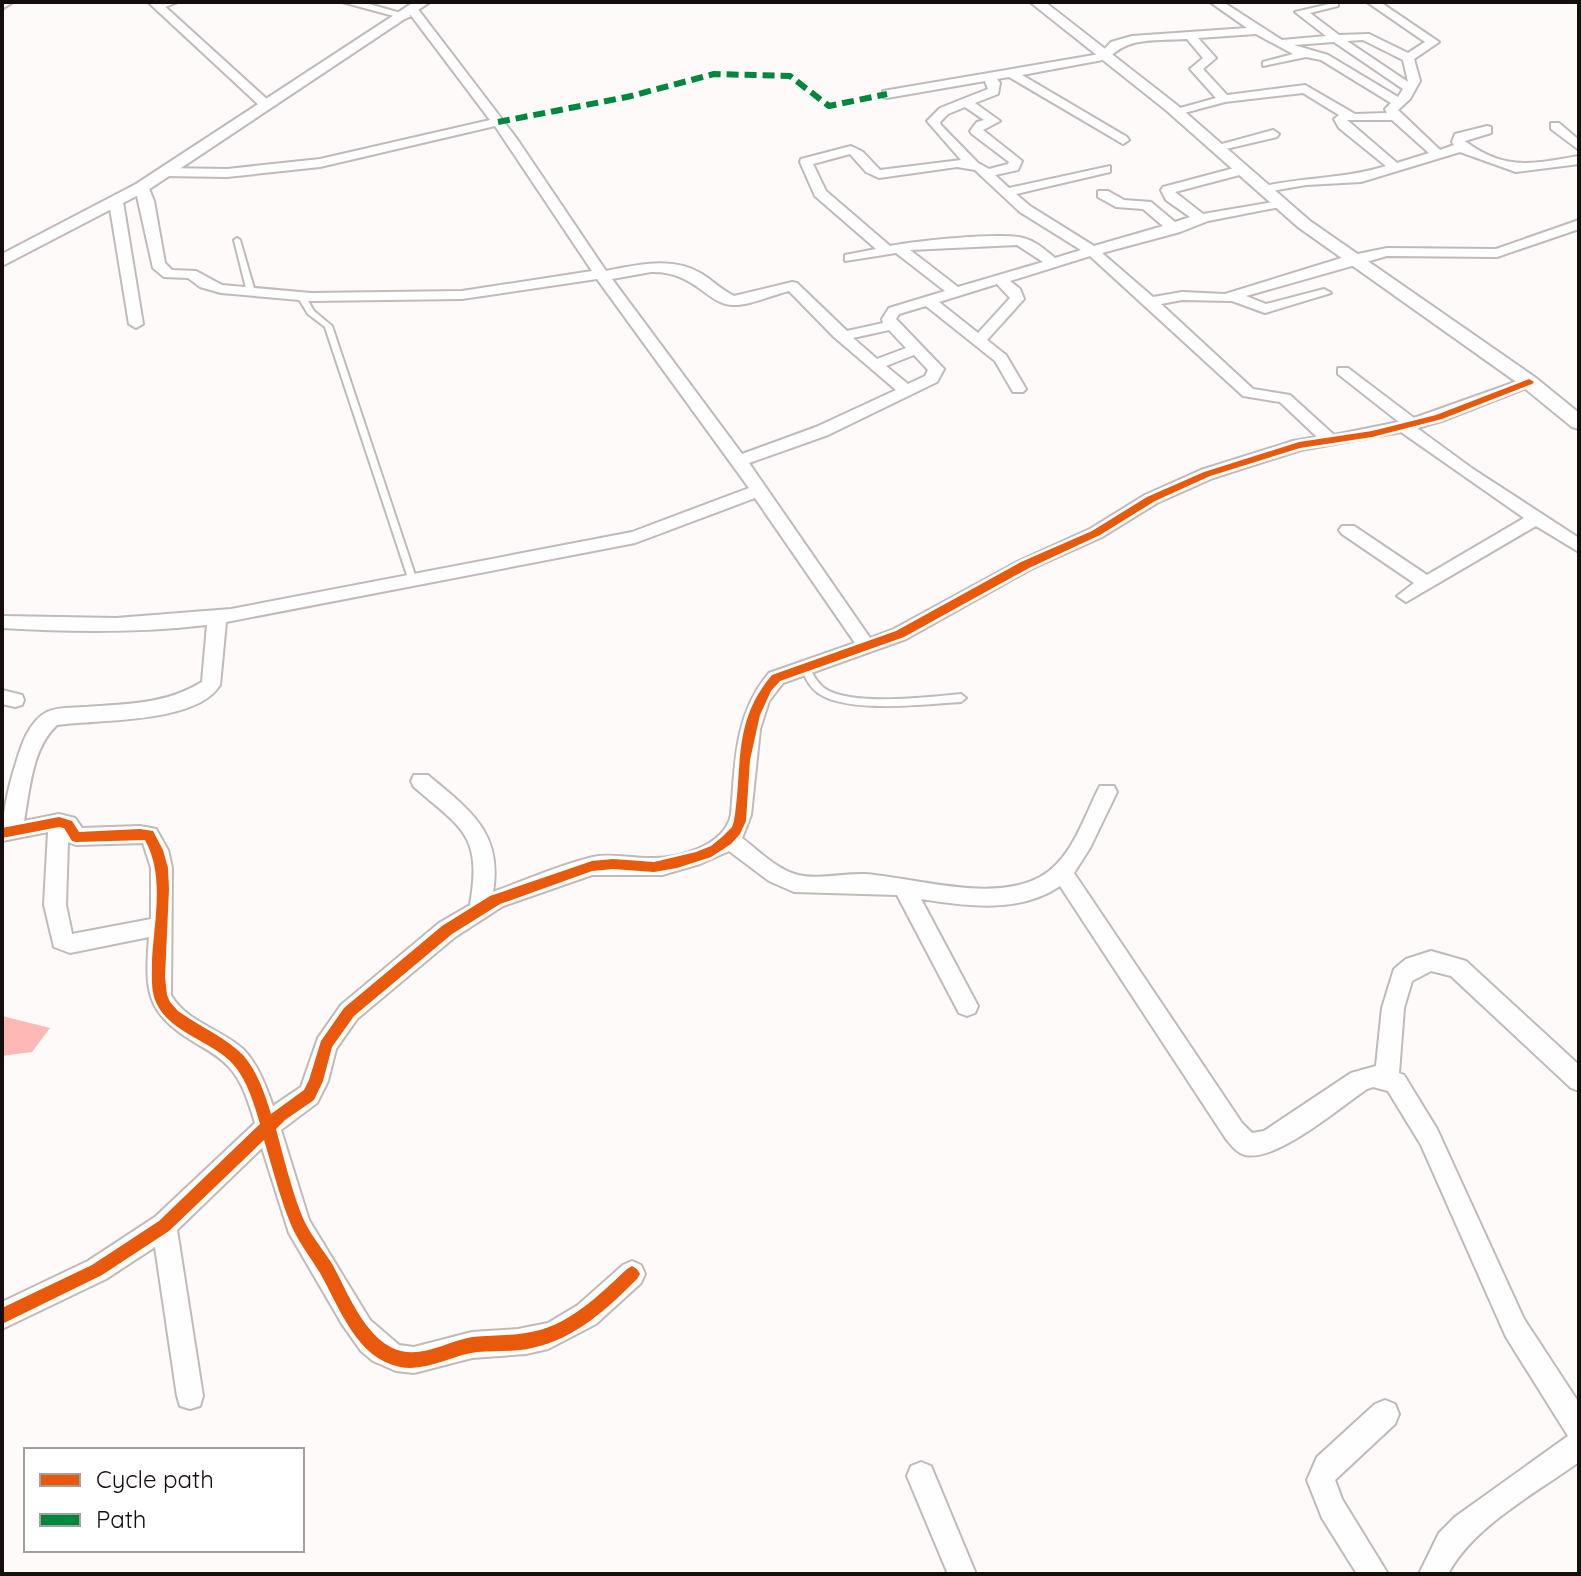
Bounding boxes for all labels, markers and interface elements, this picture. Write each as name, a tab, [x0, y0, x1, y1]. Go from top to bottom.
legend	[24, 1448, 304, 1552]
text: Cycle path	[96, 1464, 214, 1494]
text: Path	[96, 1504, 147, 1534]

